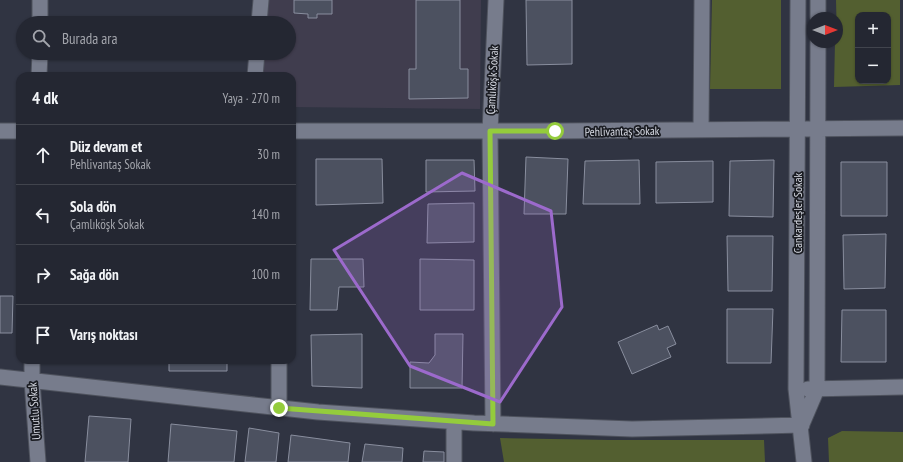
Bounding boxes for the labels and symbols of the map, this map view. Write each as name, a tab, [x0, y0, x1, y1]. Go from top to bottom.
north arrow	[807, 12, 843, 48]
street label: Çamlıköşk Sokak	[483, 45, 501, 115]
route start	[546, 122, 564, 140]
street label: Pehlivantaş Sokak	[585, 123, 660, 139]
street label: Cankardeşler Sokak	[790, 172, 805, 253]
street label: Umutlu Sokak	[24, 381, 43, 440]
route end	[270, 399, 288, 417]

